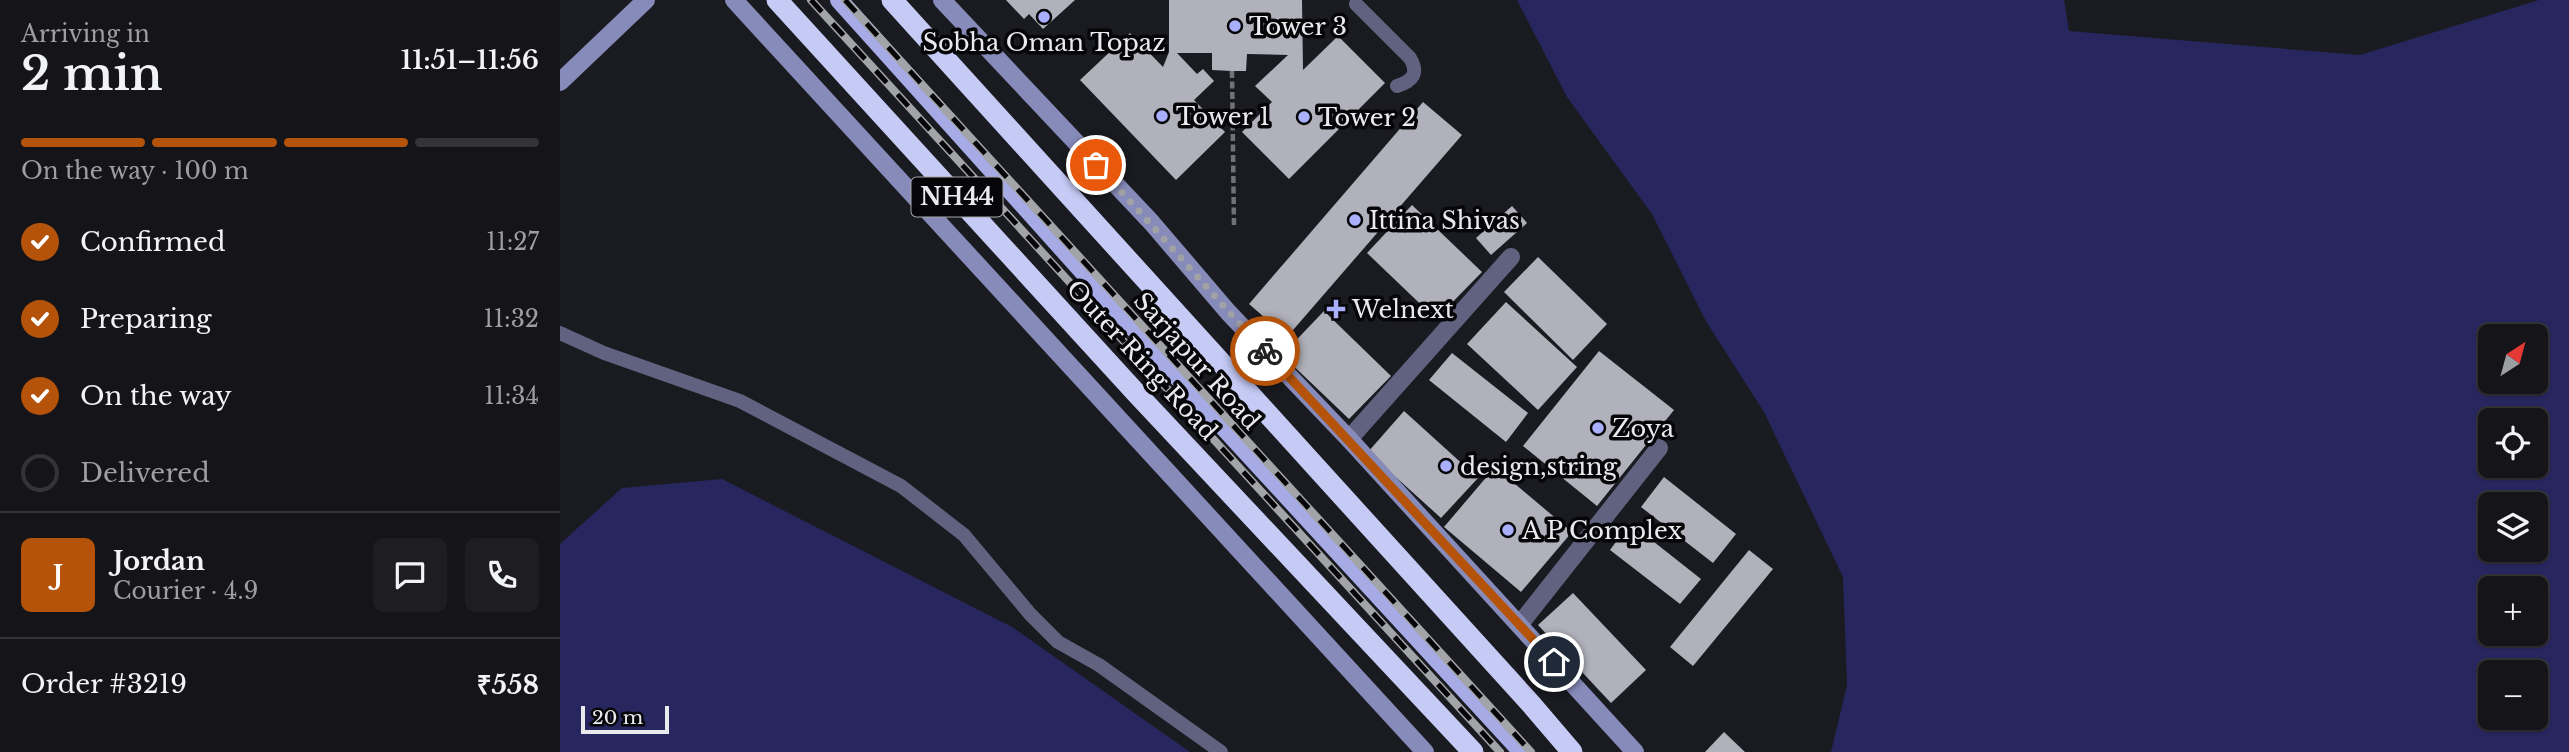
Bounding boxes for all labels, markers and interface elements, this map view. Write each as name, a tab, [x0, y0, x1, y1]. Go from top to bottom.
marker: Sobha Oman Topaz	[1036, 9, 1052, 25]
place label: Tower 3	[1249, 12, 1347, 41]
marker: Tower 3	[1227, 18, 1243, 34]
text: Arriving in	[21, 20, 150, 48]
place label: Sobha Oman Topaz	[923, 28, 1166, 57]
text: 11:51–11:56	[400, 44, 539, 76]
text: 2 min	[21, 45, 163, 102]
place label: Tower 1	[1176, 102, 1270, 131]
place label: Tower 2	[1318, 103, 1416, 132]
marker: Tower 1	[1154, 108, 1170, 124]
marker: Tower 2	[1296, 109, 1312, 125]
pin	[1066, 135, 1126, 195]
icon: bag	[1077, 146, 1115, 184]
text: On the way · 100 m	[21, 157, 249, 185]
road number: NH44	[912, 178, 1002, 216]
place label: Ittina Shivas	[1369, 206, 1520, 235]
marker: Ittina Shivas	[1347, 212, 1363, 228]
icon: check	[21, 223, 59, 261]
text: Confirmed	[80, 226, 225, 258]
text: 11:27	[486, 228, 539, 256]
street label: Outer Ring Road	[1061, 274, 1223, 446]
street label: Sarjapur Road	[1128, 286, 1266, 436]
place label: Welnext	[1351, 295, 1454, 324]
marker: Welnext	[1326, 299, 1346, 319]
icon: check	[21, 300, 59, 338]
text: Preparing	[80, 303, 212, 335]
text: 11:32	[484, 305, 539, 333]
courier	[1230, 316, 1300, 386]
north arrow	[2478, 324, 2548, 394]
map controls	[2478, 324, 2548, 730]
icon: bike	[1246, 332, 1284, 370]
icon: check	[21, 377, 59, 415]
text: On the way	[80, 380, 232, 412]
text: 11:34	[484, 382, 539, 410]
button: locate	[2478, 408, 2548, 478]
place label: Zoya	[1612, 414, 1675, 443]
marker: Zoya	[1590, 420, 1606, 436]
place label: design,string	[1460, 452, 1618, 481]
text: Delivered	[80, 457, 210, 489]
marker: design,string	[1438, 458, 1454, 474]
button: layers	[2478, 492, 2548, 562]
place label: A P Complex	[1521, 516, 1682, 545]
marker: A P Complex	[1500, 522, 1516, 538]
button: chat	[373, 538, 447, 612]
button: phone	[465, 538, 539, 612]
text: Jordan	[113, 545, 205, 577]
text: J	[53, 559, 63, 591]
button: +	[2478, 576, 2548, 646]
text: Courier · 4.9	[113, 577, 258, 605]
pin	[1524, 632, 1584, 692]
icon: home	[1535, 643, 1573, 681]
button: −	[2478, 660, 2548, 730]
text: Order #3219	[21, 668, 187, 700]
text: ₹558	[477, 669, 539, 701]
scale bar	[581, 703, 668, 735]
text: 20 m	[592, 706, 643, 729]

